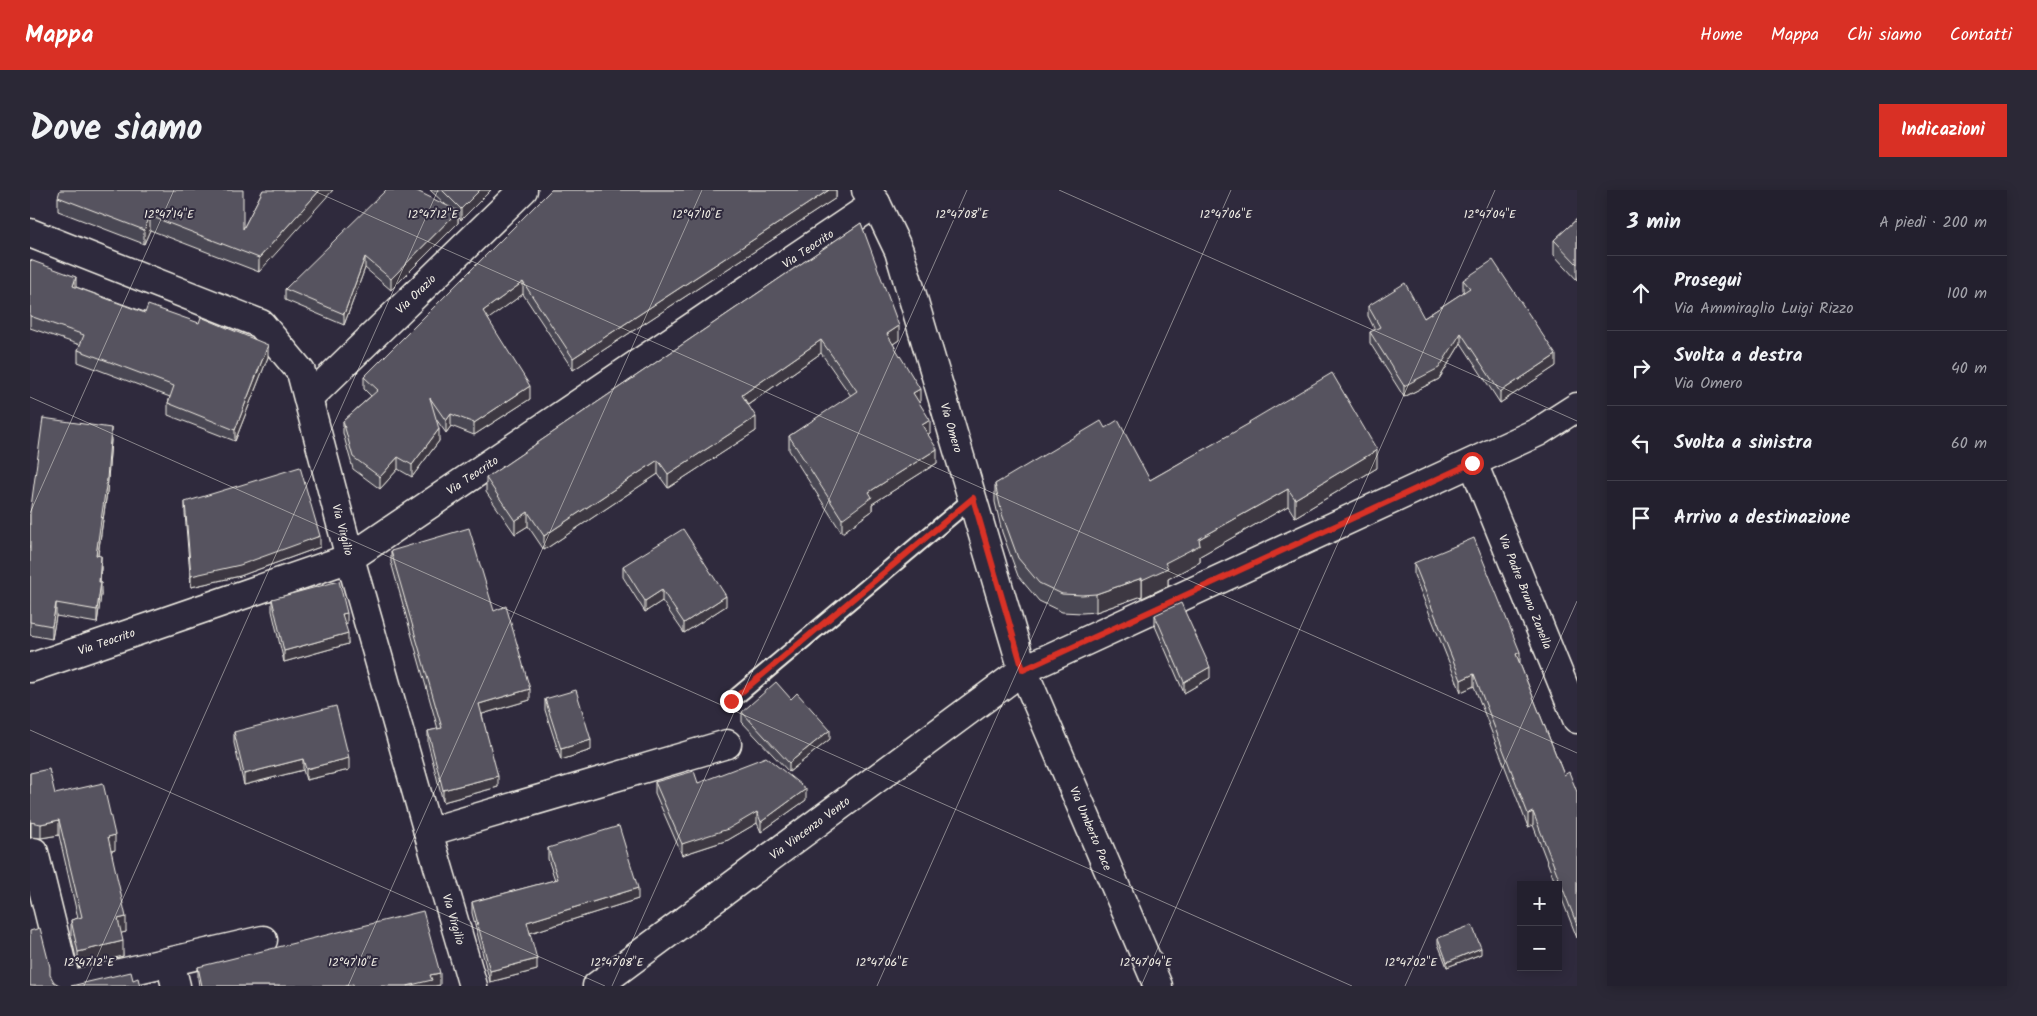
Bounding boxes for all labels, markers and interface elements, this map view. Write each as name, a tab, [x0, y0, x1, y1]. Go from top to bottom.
text: Mappa	[25, 16, 93, 55]
text: Home	[1700, 21, 1743, 50]
text: Mappa	[1771, 21, 1819, 50]
text: Chi siamo	[1847, 21, 1922, 50]
text: Contatti	[1950, 21, 2012, 50]
text: Dove siamo	[30, 102, 203, 158]
button: Indicazioni	[1879, 104, 2007, 157]
text: 12°47'14"E	[144, 205, 195, 224]
text: 12°47'12"E	[408, 205, 459, 224]
text: 12°47'10"E	[672, 205, 723, 224]
text: 12°47'08"E	[936, 205, 989, 224]
text: 12°47'06"E	[1200, 205, 1253, 224]
text: 12°47'04"E	[1464, 205, 1517, 224]
text: 3 min	[1627, 206, 1681, 239]
text: A piedi · 200 m	[1879, 210, 1987, 235]
street label: Via Teocrito	[778, 225, 838, 274]
text: Prosegui	[1674, 266, 1741, 296]
street label: Via Orazio	[392, 270, 441, 319]
icon: ahead	[1627, 279, 1655, 307]
text: 100 m	[1947, 281, 1987, 306]
text: Via Ammiraglio Luigi Rizzo	[1674, 296, 1854, 321]
text: Svolta a destra	[1674, 341, 1802, 371]
icon: right	[1627, 354, 1655, 382]
text: 40 m	[1951, 356, 1987, 381]
text: Via Omero	[1674, 371, 1743, 396]
street label: Via Omero	[934, 401, 967, 455]
text: Svolta a sinistra	[1674, 428, 1812, 458]
icon: left	[1627, 429, 1655, 457]
text: 60 m	[1951, 431, 1987, 456]
street label: Via Teocrito	[443, 451, 503, 500]
route start	[1461, 452, 1484, 475]
street label: Via Virgilio	[326, 502, 358, 558]
text: Arrivo a destinazione	[1674, 503, 1850, 533]
icon: arrive	[1627, 504, 1655, 532]
street label: Via Padre Bruno Zanella	[1493, 532, 1557, 653]
street label: Via Teocrito	[76, 624, 138, 661]
route end	[720, 690, 743, 713]
street label: Via Umberto Pace	[1064, 784, 1117, 874]
street label: Via Vincenzo Vento	[766, 792, 854, 865]
map controls	[1517, 881, 1562, 971]
button: +	[1517, 881, 1562, 926]
street label: Via Virgilio	[437, 892, 470, 947]
button: −	[1517, 926, 1562, 971]
text: 12°47'12"E	[64, 953, 115, 972]
text: 12°47'10"E	[328, 953, 379, 972]
text: 12°47'08"E	[591, 953, 644, 972]
text: 12°47'06"E	[856, 953, 909, 972]
text: 12°47'04"E	[1120, 953, 1173, 972]
text: 12°47'02"E	[1385, 953, 1438, 972]

